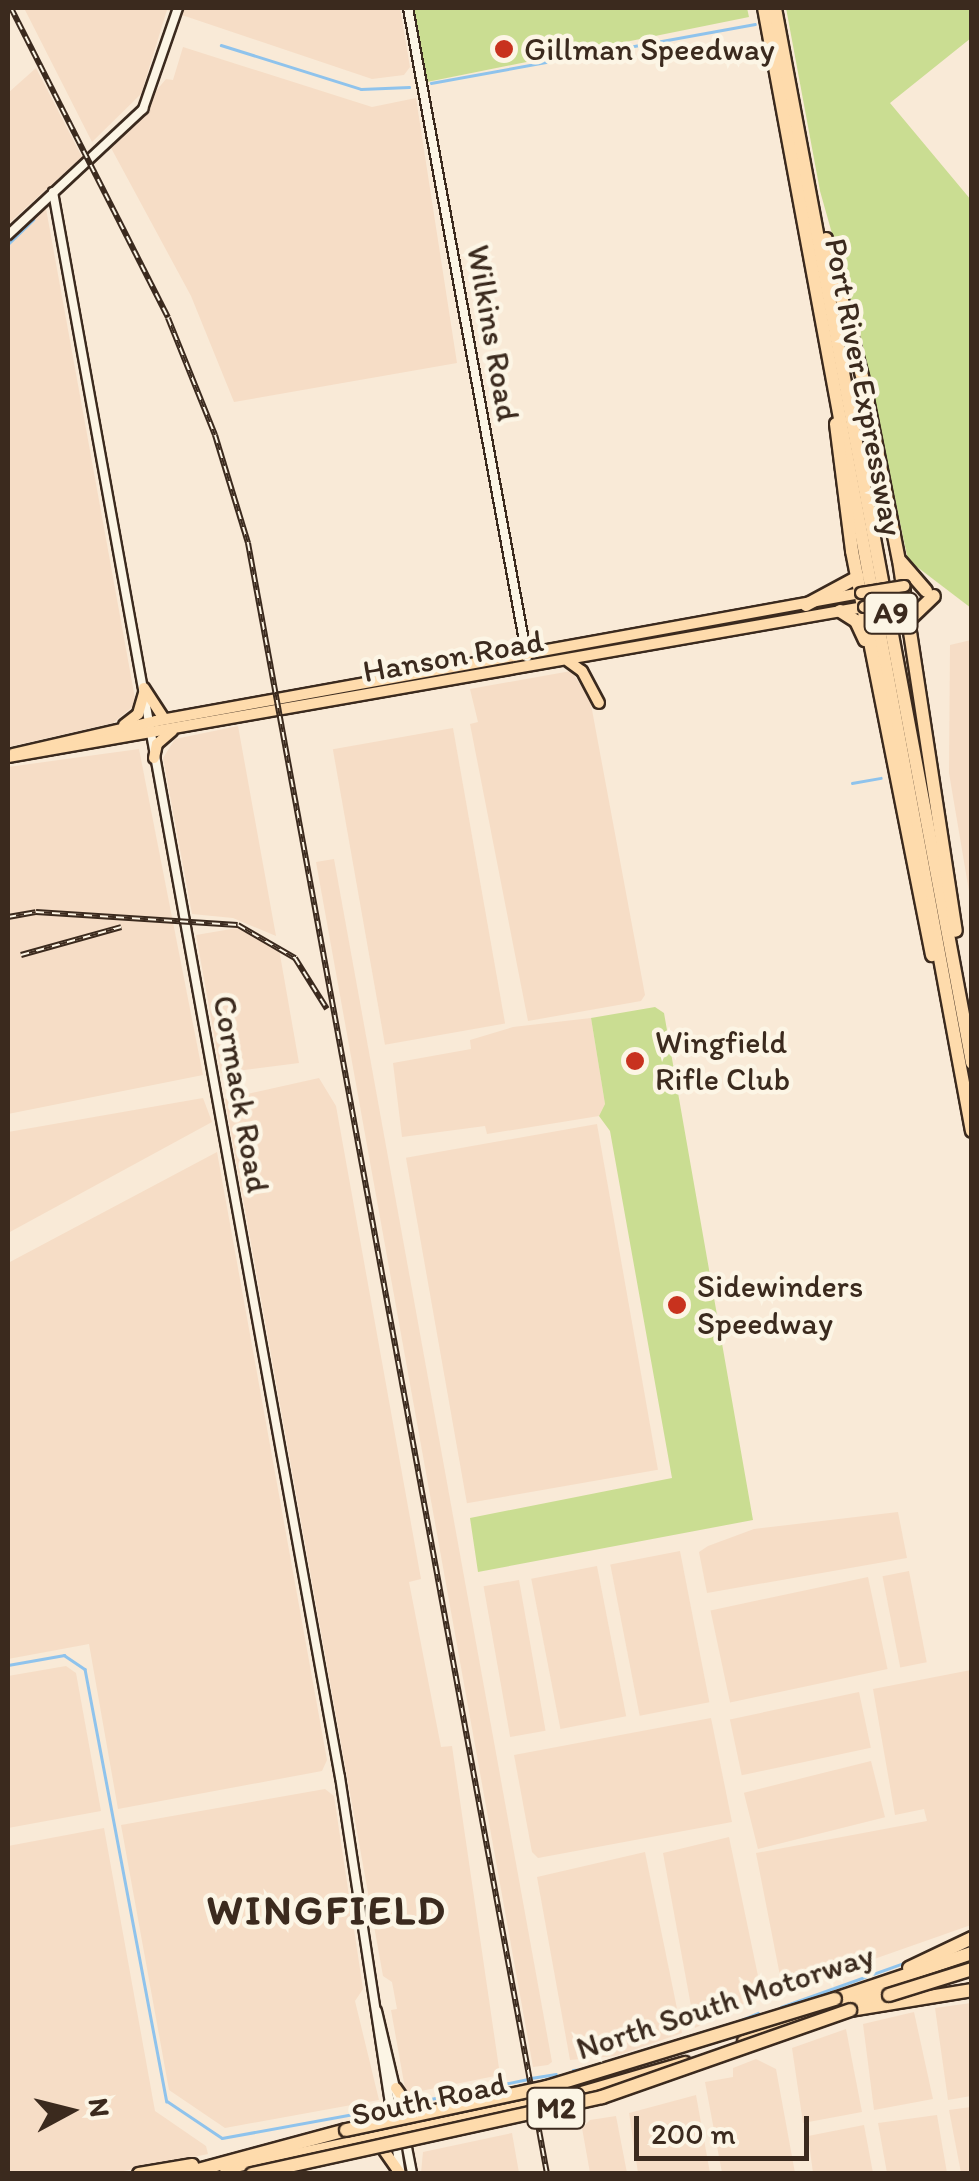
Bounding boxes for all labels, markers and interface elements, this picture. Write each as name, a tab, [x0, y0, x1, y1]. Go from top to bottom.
place label: Gillman Speedway	[524, 30, 776, 68]
marker: Gillman Speedway	[493, 38, 515, 60]
street label: Port River Expressway	[817, 236, 911, 538]
street label: Wilkins Road	[459, 242, 527, 424]
road number: A9	[864, 588, 918, 638]
street label: Hanson Road	[360, 621, 546, 691]
street label: Cormack Road	[205, 993, 277, 1195]
place label: Wingfield Rifle Club	[655, 1024, 790, 1099]
marker: Wingfield Rifle Club	[624, 1050, 646, 1072]
place label: Sidewinders Speedway	[697, 1268, 863, 1343]
marker: Sidewinders Speedway	[666, 1294, 688, 1316]
district label: WINGFIELD	[209, 1885, 445, 1935]
street label: North South Motorway	[572, 1936, 878, 2068]
north arrow	[20, 2061, 120, 2161]
street label: South Road	[349, 2064, 509, 2134]
road number: M2	[526, 2083, 586, 2133]
text: N	[82, 2096, 118, 2119]
scale bar	[639, 2096, 814, 2158]
text: 200 m	[651, 2115, 736, 2152]

